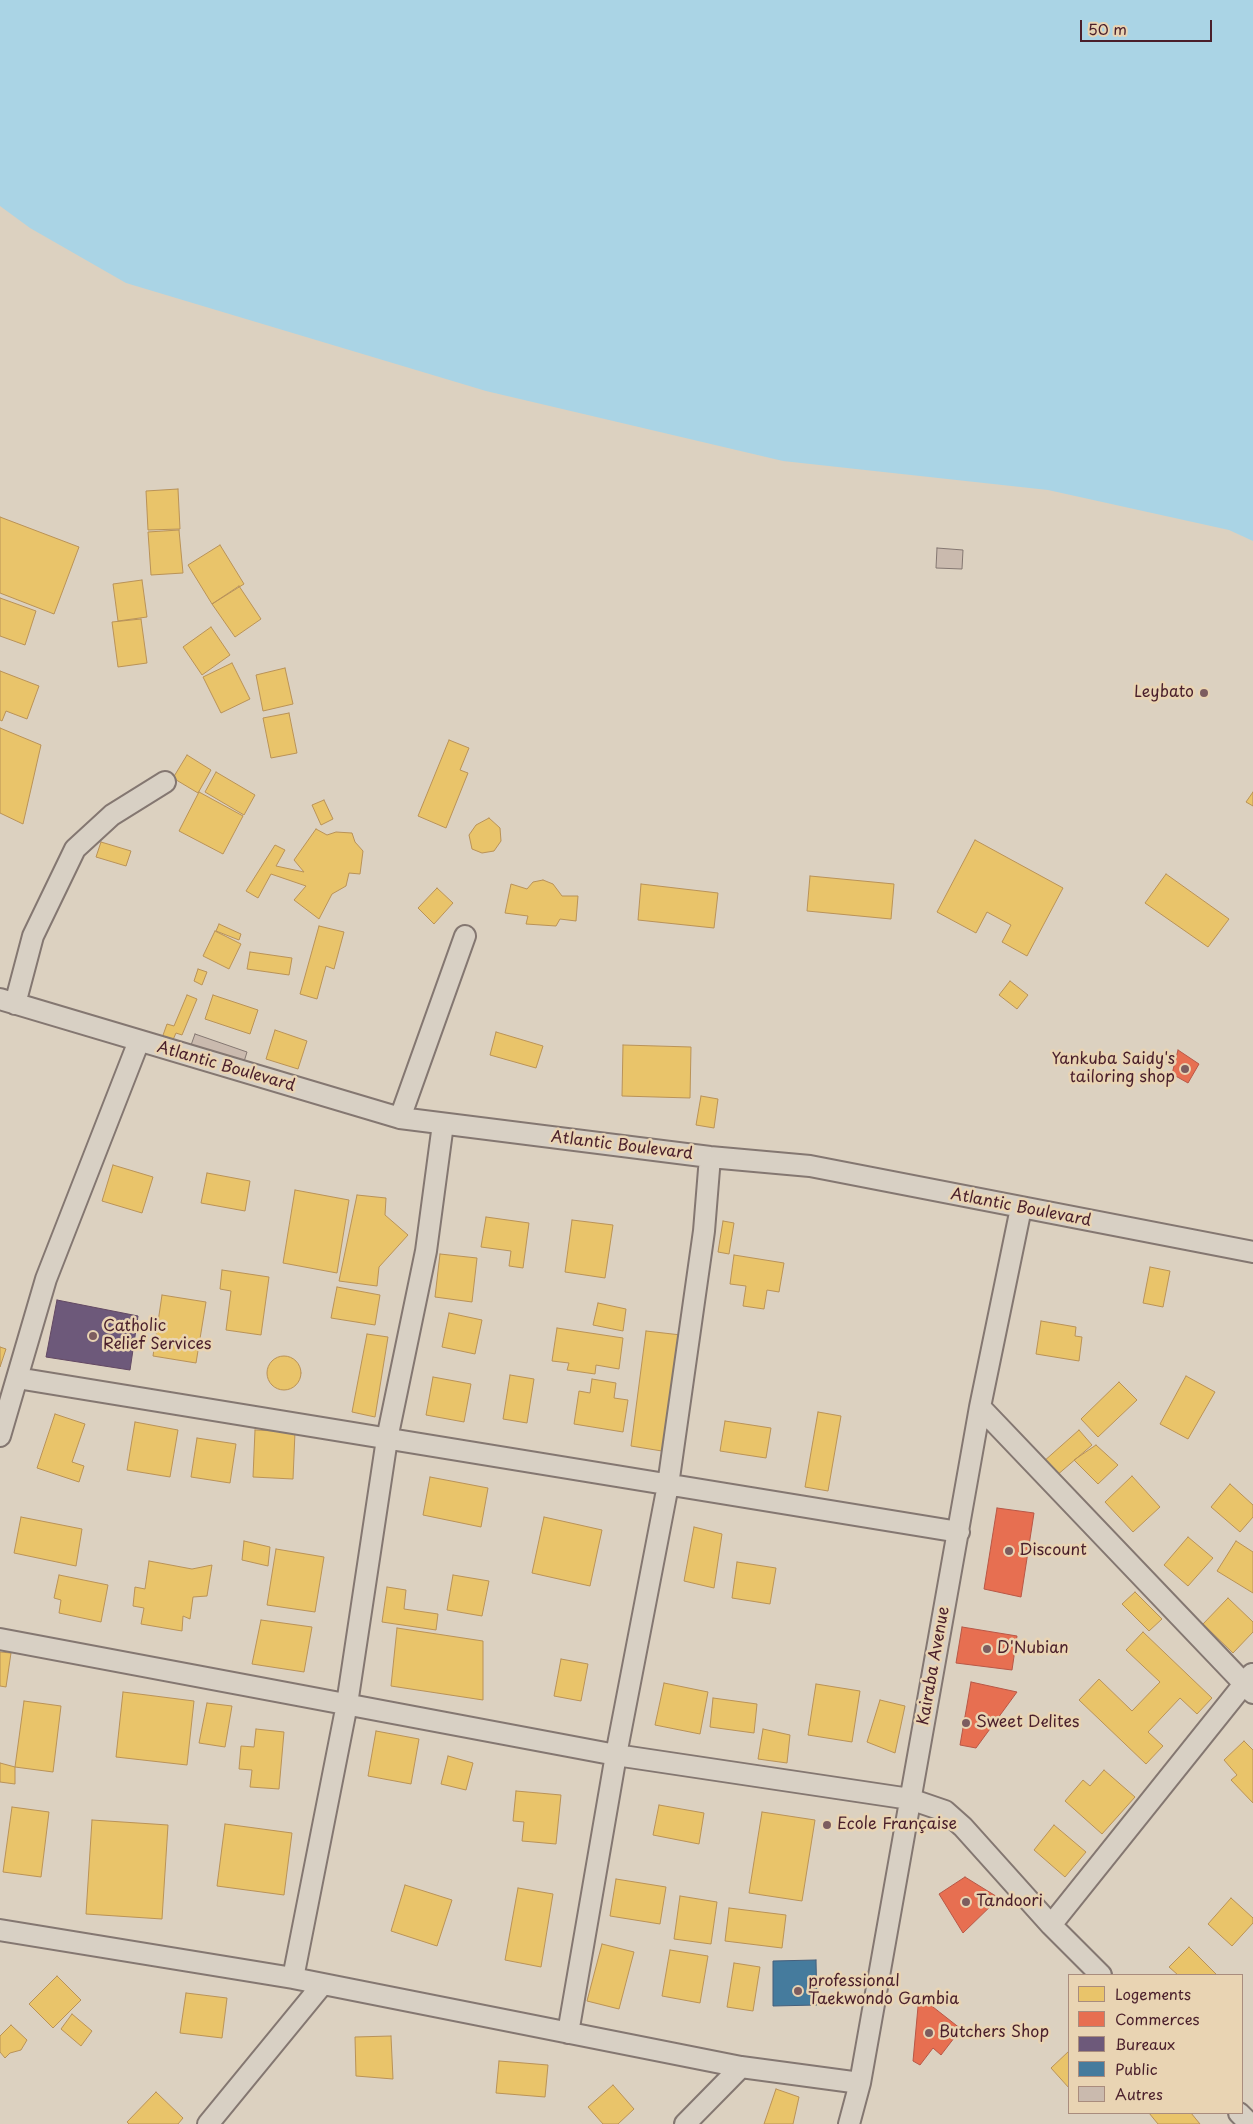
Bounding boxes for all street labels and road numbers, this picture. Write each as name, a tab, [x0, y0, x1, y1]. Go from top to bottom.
street label: Atlantic Boulevard	[155, 1038, 297, 1096]
street label: Atlantic Boulevard	[550, 1128, 694, 1164]
street label: Atlantic Boulevard	[949, 1185, 1093, 1231]
street label: Kairaba Avenue	[914, 1605, 954, 1727]

